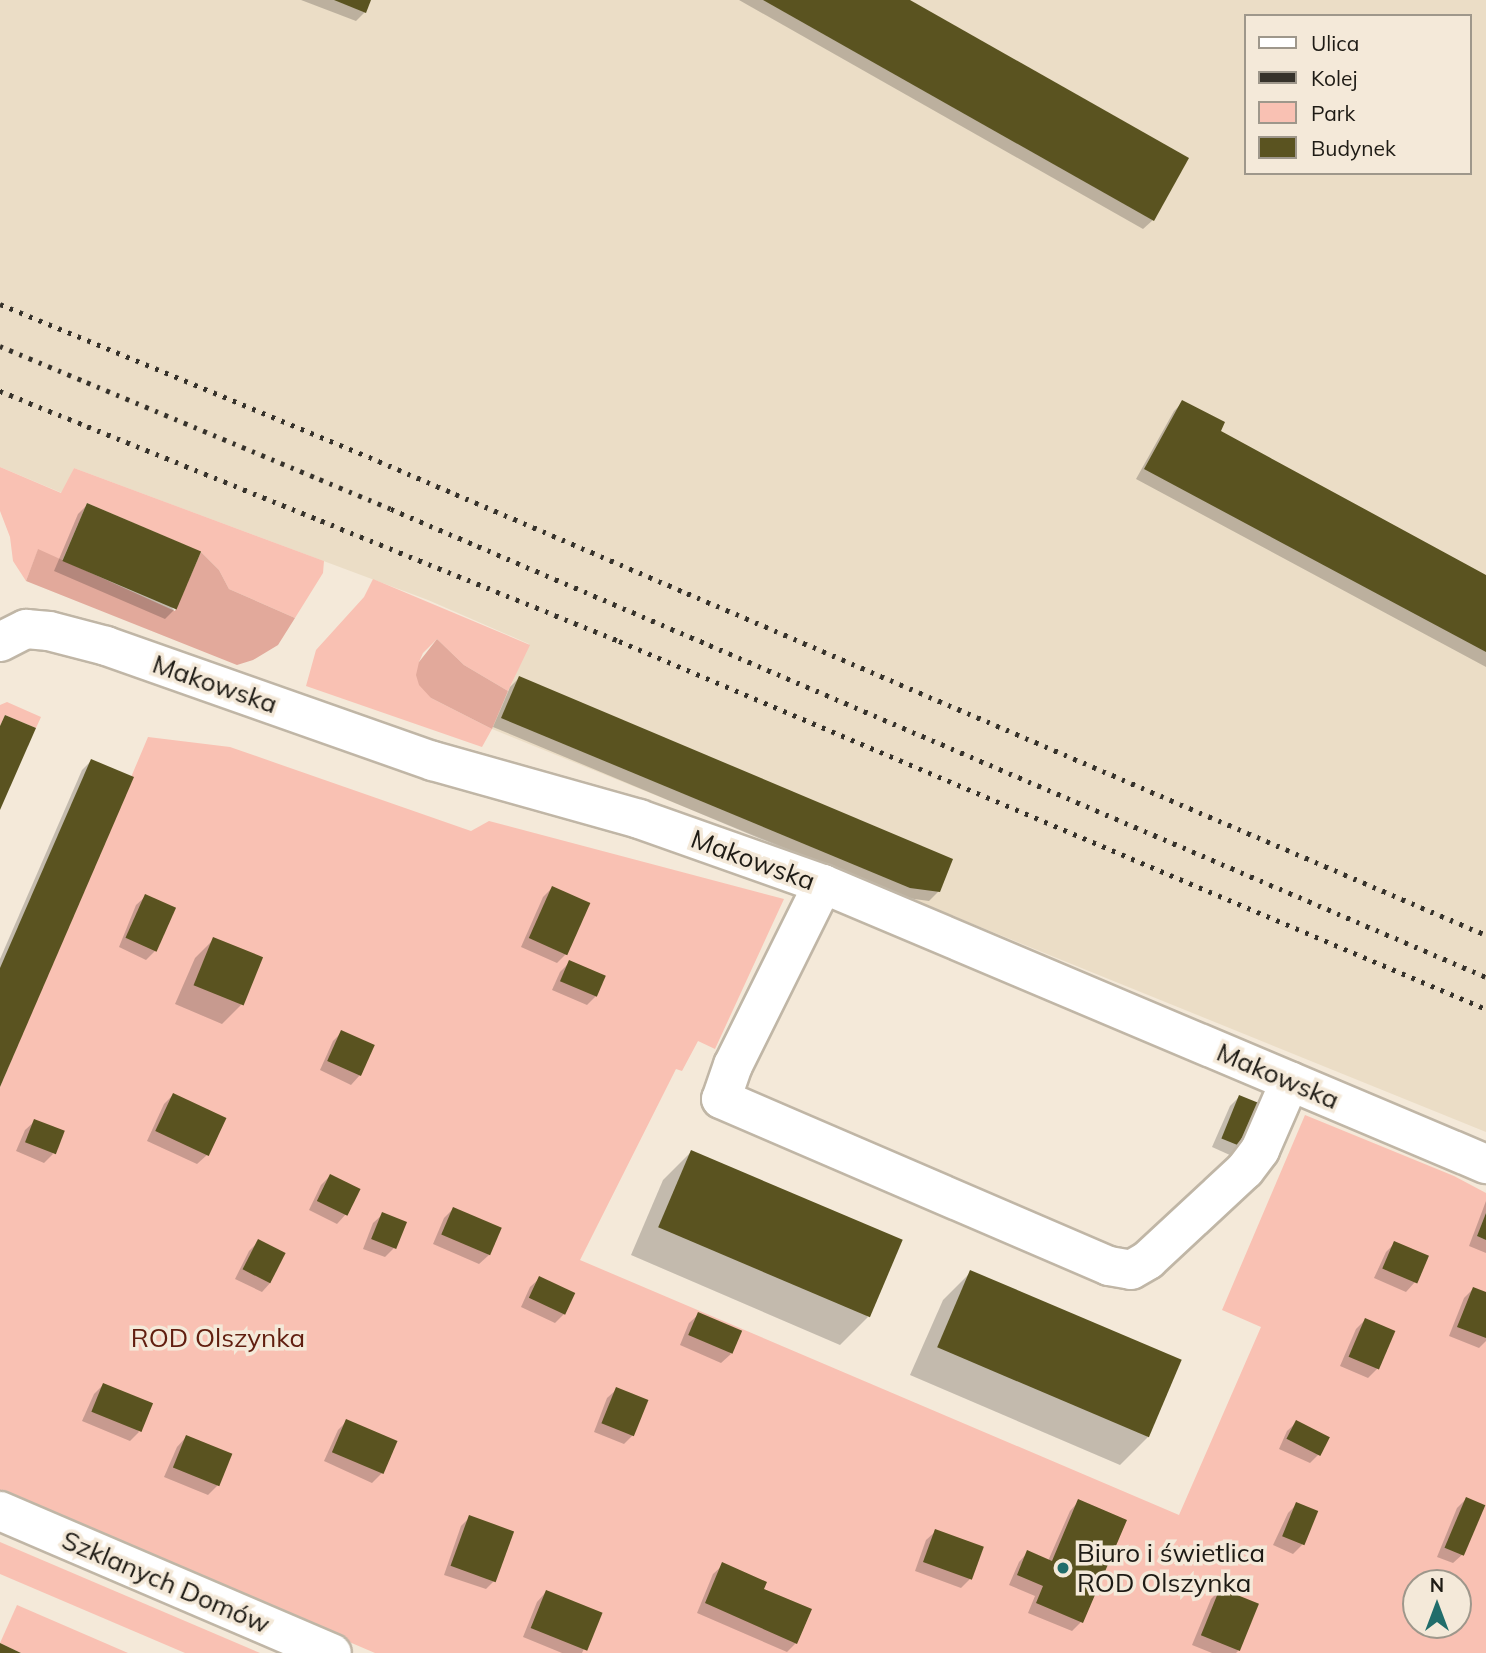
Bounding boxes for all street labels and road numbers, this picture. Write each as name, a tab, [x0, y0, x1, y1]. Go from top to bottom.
street label: Makowska	[149, 648, 281, 720]
street label: Makowska	[687, 823, 819, 897]
street label: Makowska	[1212, 1036, 1344, 1116]
street label: Szklanych Domów	[57, 1524, 275, 1640]

